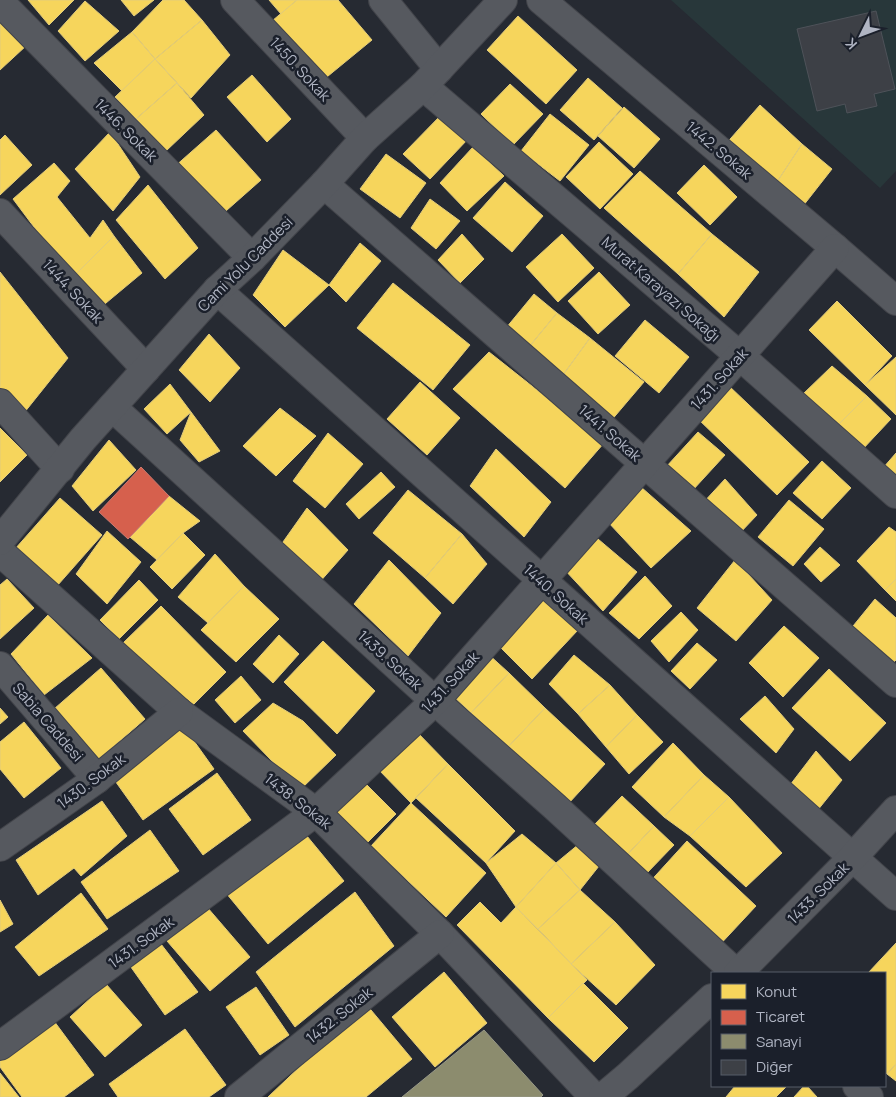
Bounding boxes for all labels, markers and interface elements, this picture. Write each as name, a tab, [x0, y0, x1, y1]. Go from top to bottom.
north arrow	[836, 10, 886, 60]
street label: 1450. Sokak	[265, 32, 336, 106]
text: K	[840, 34, 861, 54]
street label: 1446. Sokak	[90, 94, 162, 166]
street label: 1442. Sokak	[681, 116, 757, 184]
street label: Cami Yolu Caddesi	[193, 212, 297, 316]
street label: Murat Karayazı Sokağı	[597, 232, 725, 346]
street label: 1444. Sokak	[38, 254, 109, 328]
street label: 1431. Sokak	[686, 343, 753, 414]
street label: 1441. Sokak	[574, 400, 646, 467]
street label: 1440. Sokak	[519, 559, 594, 629]
street label: 1439. Sokak	[353, 625, 427, 695]
street label: 1431. Sokak	[416, 647, 484, 717]
street label: Sabia Caddesi	[8, 678, 88, 766]
street label: 1430. Sokak	[53, 748, 130, 814]
street label: 1438. Sokak	[260, 768, 336, 834]
street label: 1433. Sokak	[782, 857, 854, 929]
street label: 1431. Sokak	[104, 911, 179, 973]
legend	[711, 972, 886, 1087]
street label: 1432. Sokak	[301, 981, 377, 1048]
text: Konut	[756, 981, 797, 1002]
text: Ticaret	[756, 1006, 805, 1027]
text: Sanayi	[756, 1031, 802, 1052]
text: Diğer	[756, 1056, 793, 1077]

